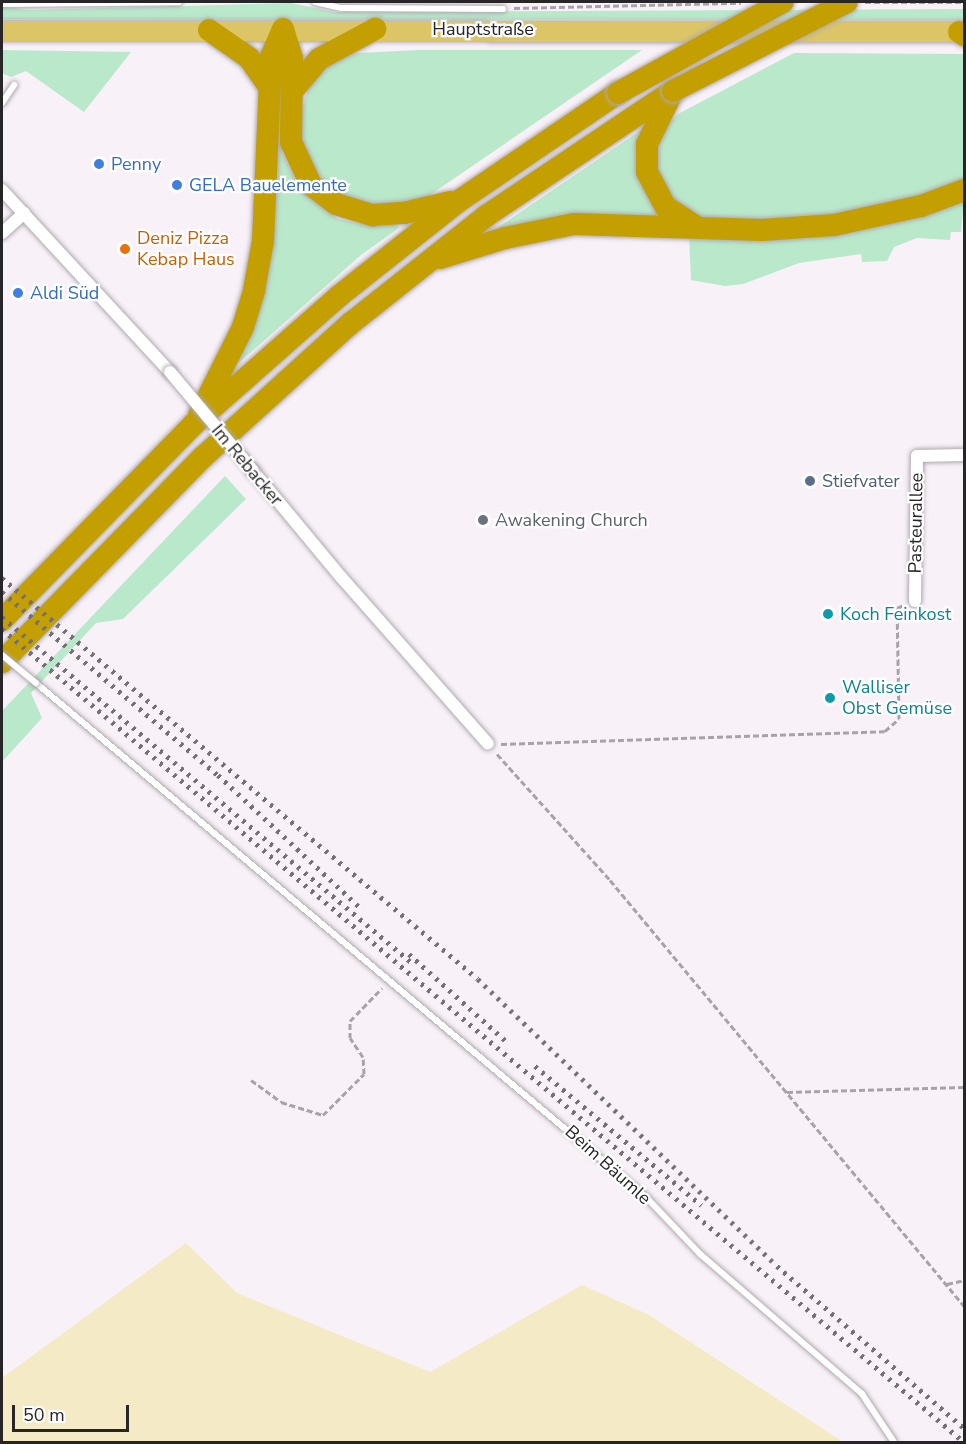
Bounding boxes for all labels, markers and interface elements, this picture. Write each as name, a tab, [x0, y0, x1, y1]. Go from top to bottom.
street label: Hauptstraße	[432, 18, 534, 40]
place label: Penny	[111, 153, 161, 175]
marker: Penny	[92, 157, 106, 171]
place label: GELA Bauelemente	[189, 174, 347, 196]
marker: GELA Bauelemente	[170, 178, 184, 192]
place label: Deniz Pizza Kebap Haus	[137, 228, 235, 270]
marker: Deniz Pizza Kebap Haus	[118, 242, 132, 256]
place label: Aldi Süd	[30, 282, 99, 304]
marker: Aldi Süd	[11, 286, 25, 300]
street label: Im Rebacker	[207, 420, 287, 510]
place label: Stiefvater	[822, 470, 900, 492]
street label: Pasteurallee	[904, 473, 928, 573]
marker: Stiefvater	[803, 474, 817, 488]
place label: Awakening Church	[495, 509, 648, 531]
marker: Awakening Church	[476, 513, 490, 527]
place label: Koch Feinkost	[840, 603, 951, 625]
marker: Koch Feinkost	[821, 607, 835, 621]
place label: Walliser Obst Gemüse	[842, 677, 952, 720]
marker: Walliser Obst Gemüse	[823, 691, 837, 705]
street label: Beim Bäumle	[561, 1121, 655, 1209]
scale bar	[15, 1393, 132, 1431]
text: 50 m	[23, 1403, 65, 1427]

